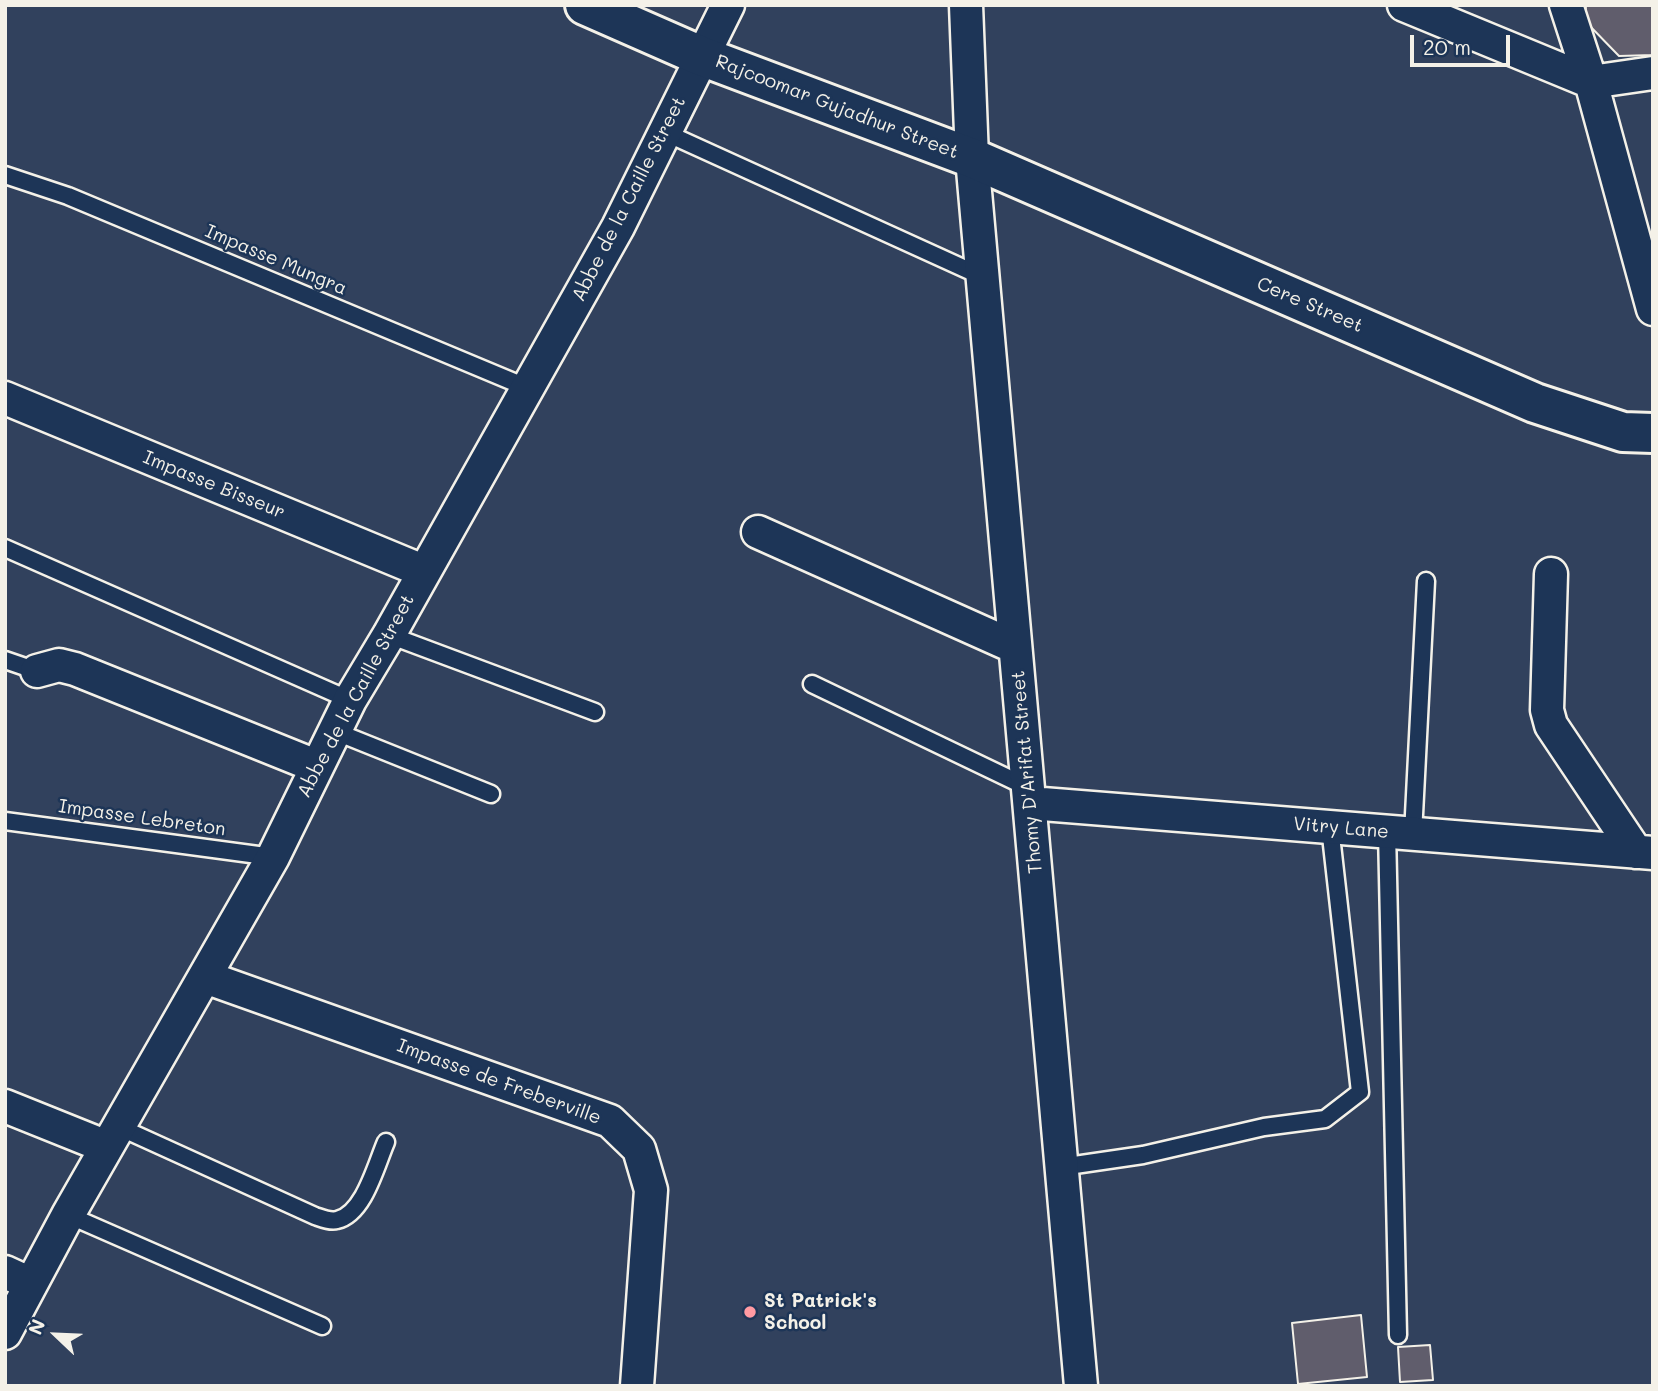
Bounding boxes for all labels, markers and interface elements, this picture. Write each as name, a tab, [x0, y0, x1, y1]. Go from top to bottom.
scale bar	[1413, 21, 1513, 65]
text: 20 m	[1423, 33, 1471, 60]
street label: Rajcoomar Gujadhur Street	[712, 50, 962, 164]
street label: Abbe de la Caille Street	[567, 93, 691, 305]
street label: Impasse Mungra	[202, 220, 350, 300]
street label: Cere Street	[1253, 272, 1367, 338]
street label: Impasse Bisseur	[140, 446, 288, 524]
street label: Abbe de la Caille Street	[293, 591, 419, 801]
street label: Thomy D'Arifat Street	[1007, 670, 1047, 874]
street label: Impasse Lebreton	[57, 795, 227, 841]
street label: Vitry Lane	[1292, 812, 1390, 844]
street label: Impasse de Freberville	[394, 1034, 604, 1130]
place label: St Patrick's School	[764, 1290, 877, 1334]
north arrow	[21, 1300, 91, 1370]
marker: St Patrick's School	[742, 1304, 758, 1320]
text: N	[22, 1315, 51, 1338]

